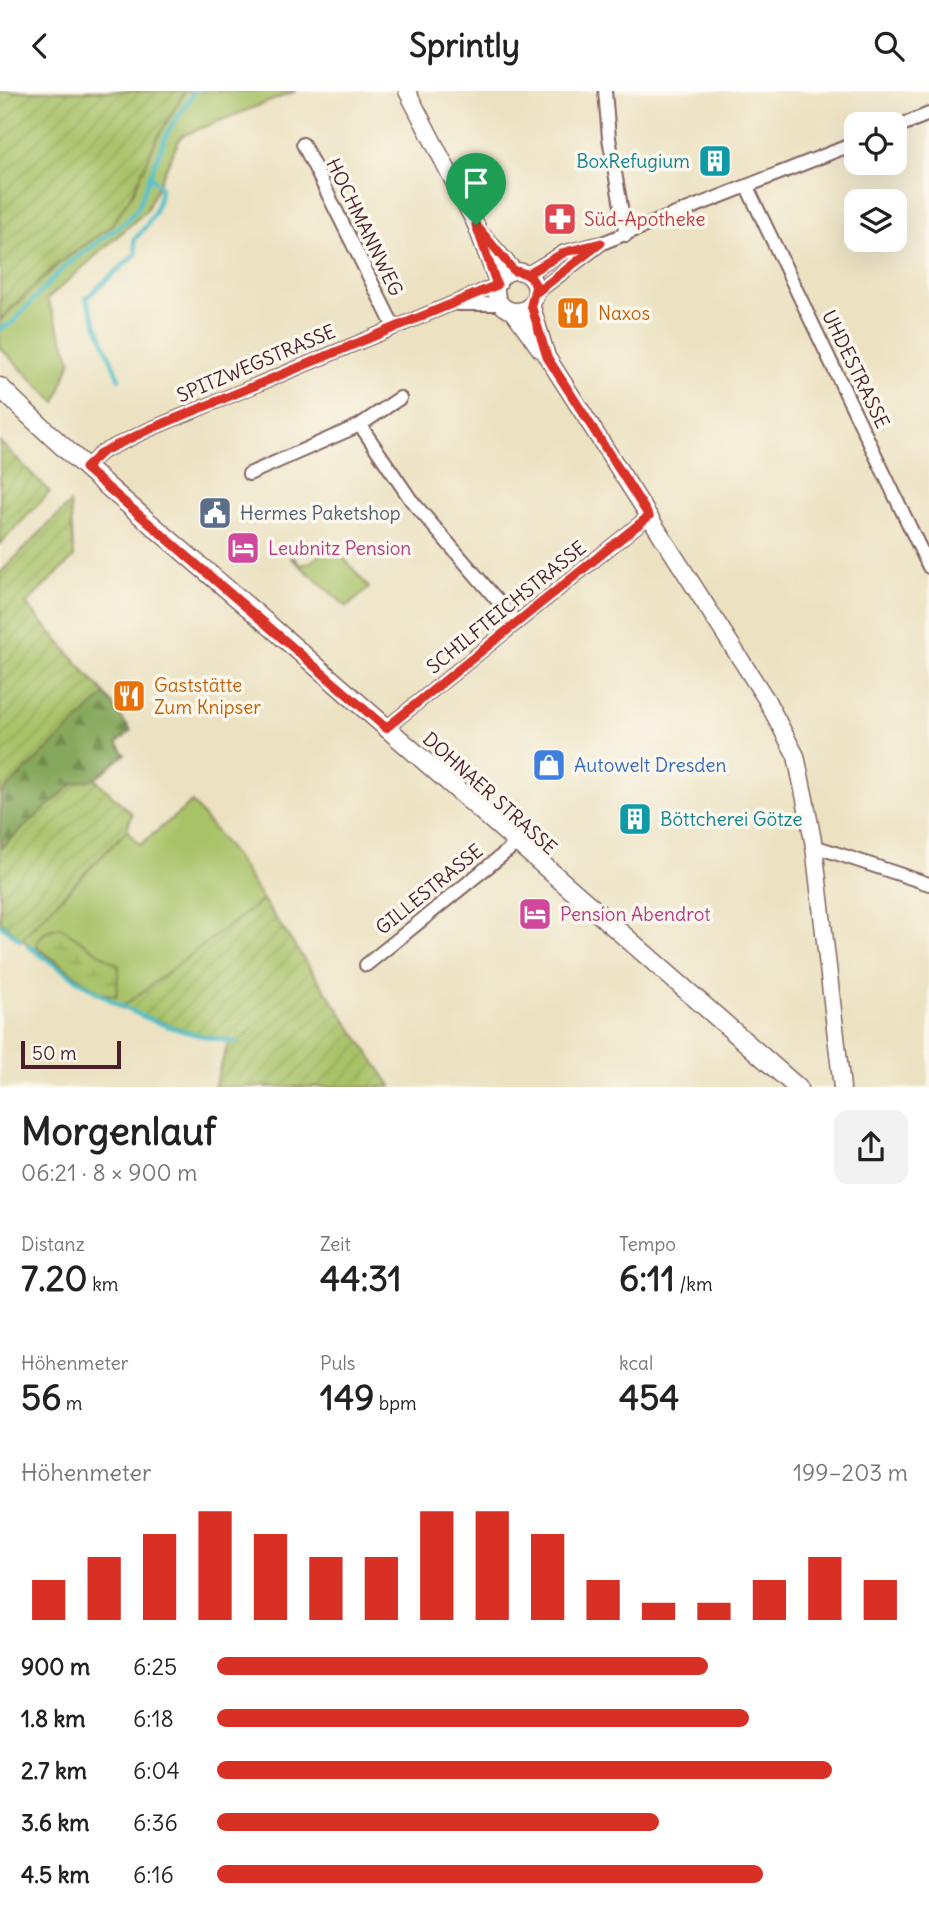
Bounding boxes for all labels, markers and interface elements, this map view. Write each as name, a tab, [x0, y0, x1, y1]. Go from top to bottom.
text: Sprintly	[409, 25, 520, 66]
icon: back	[21, 27, 59, 65]
icon: search	[870, 27, 908, 65]
map controls	[844, 112, 907, 252]
button: locate	[844, 112, 907, 175]
building icon: BoxRefugium	[696, 142, 734, 180]
place label: BoxRefugium	[576, 149, 690, 173]
pin	[446, 153, 506, 225]
street label: HOCHMANNWEG	[321, 154, 409, 300]
icon: arrive	[457, 164, 495, 202]
button: layers	[844, 189, 907, 252]
pharmacy icon: Süd-Apotheke	[541, 200, 579, 238]
place label: Süd-Apotheke	[584, 207, 706, 231]
restaurant icon: Naxos	[554, 294, 592, 332]
place label: Naxos	[598, 301, 650, 325]
street label: UHDESTRASSE	[817, 306, 895, 432]
street label: SPITZWEGSTRASSE	[173, 319, 339, 407]
public building icon: Hermes Paketshop	[196, 494, 234, 532]
place label: Hermes Paketshop	[240, 501, 401, 525]
hotel icon: Leubnitz Pension	[224, 529, 262, 567]
street label: SCHILFTEICHSTRASSE	[421, 535, 591, 679]
place label: Leubnitz Pension	[268, 536, 411, 560]
place label: Gaststätte Zum Knipser	[154, 673, 261, 719]
restaurant icon: Gaststätte Zum Knipser	[110, 677, 148, 715]
street label: DOHNAER STRASSE	[418, 727, 562, 859]
shop icon: Autowelt Dresden	[530, 746, 568, 784]
place label: Autowelt Dresden	[574, 753, 727, 777]
building icon: Böttcherei Götze	[616, 800, 654, 838]
place label: Böttcherei Götze	[660, 807, 803, 831]
street label: GILLESTRASSE	[371, 839, 487, 939]
hotel icon: Pension Abendrot	[516, 895, 554, 933]
place label: Pension Abendrot	[560, 902, 711, 926]
scale bar	[21, 1038, 121, 1070]
text: 50 m	[32, 1041, 77, 1065]
text: Morgenlauf	[21, 1108, 216, 1155]
button: share	[834, 1110, 908, 1184]
text: 06:21 · 8 × 900 m	[21, 1158, 197, 1187]
text: Distanz	[21, 1232, 85, 1256]
text: Zeit	[320, 1232, 351, 1256]
text: Tempo	[619, 1232, 676, 1256]
text: 7.20	[21, 1256, 88, 1300]
text: 44:31	[320, 1256, 402, 1300]
text: 6:11	[619, 1256, 675, 1300]
text: km	[88, 1272, 119, 1296]
text: /km	[675, 1272, 713, 1296]
text: Höhenmeter	[21, 1351, 129, 1375]
text: Puls	[320, 1351, 355, 1375]
text: kcal	[619, 1351, 653, 1375]
text: 56	[21, 1375, 61, 1419]
text: 149	[320, 1375, 374, 1419]
text: 454	[619, 1375, 680, 1419]
text: m	[61, 1391, 83, 1415]
text: bpm	[374, 1391, 417, 1415]
text: Höhenmeter	[21, 1458, 151, 1487]
text: 199–203 m	[793, 1458, 908, 1487]
text: 900 m	[21, 1652, 90, 1681]
text: 6:25	[133, 1652, 177, 1681]
text: 1.8 km	[21, 1704, 86, 1733]
text: 6:18	[133, 1704, 174, 1733]
text: 2.7 km	[21, 1756, 87, 1785]
text: 6:04	[133, 1756, 180, 1785]
text: 3.6 km	[21, 1808, 89, 1837]
text: 6:36	[133, 1808, 178, 1837]
text: 4.5 km	[21, 1860, 90, 1889]
text: 6:16	[133, 1860, 174, 1889]

